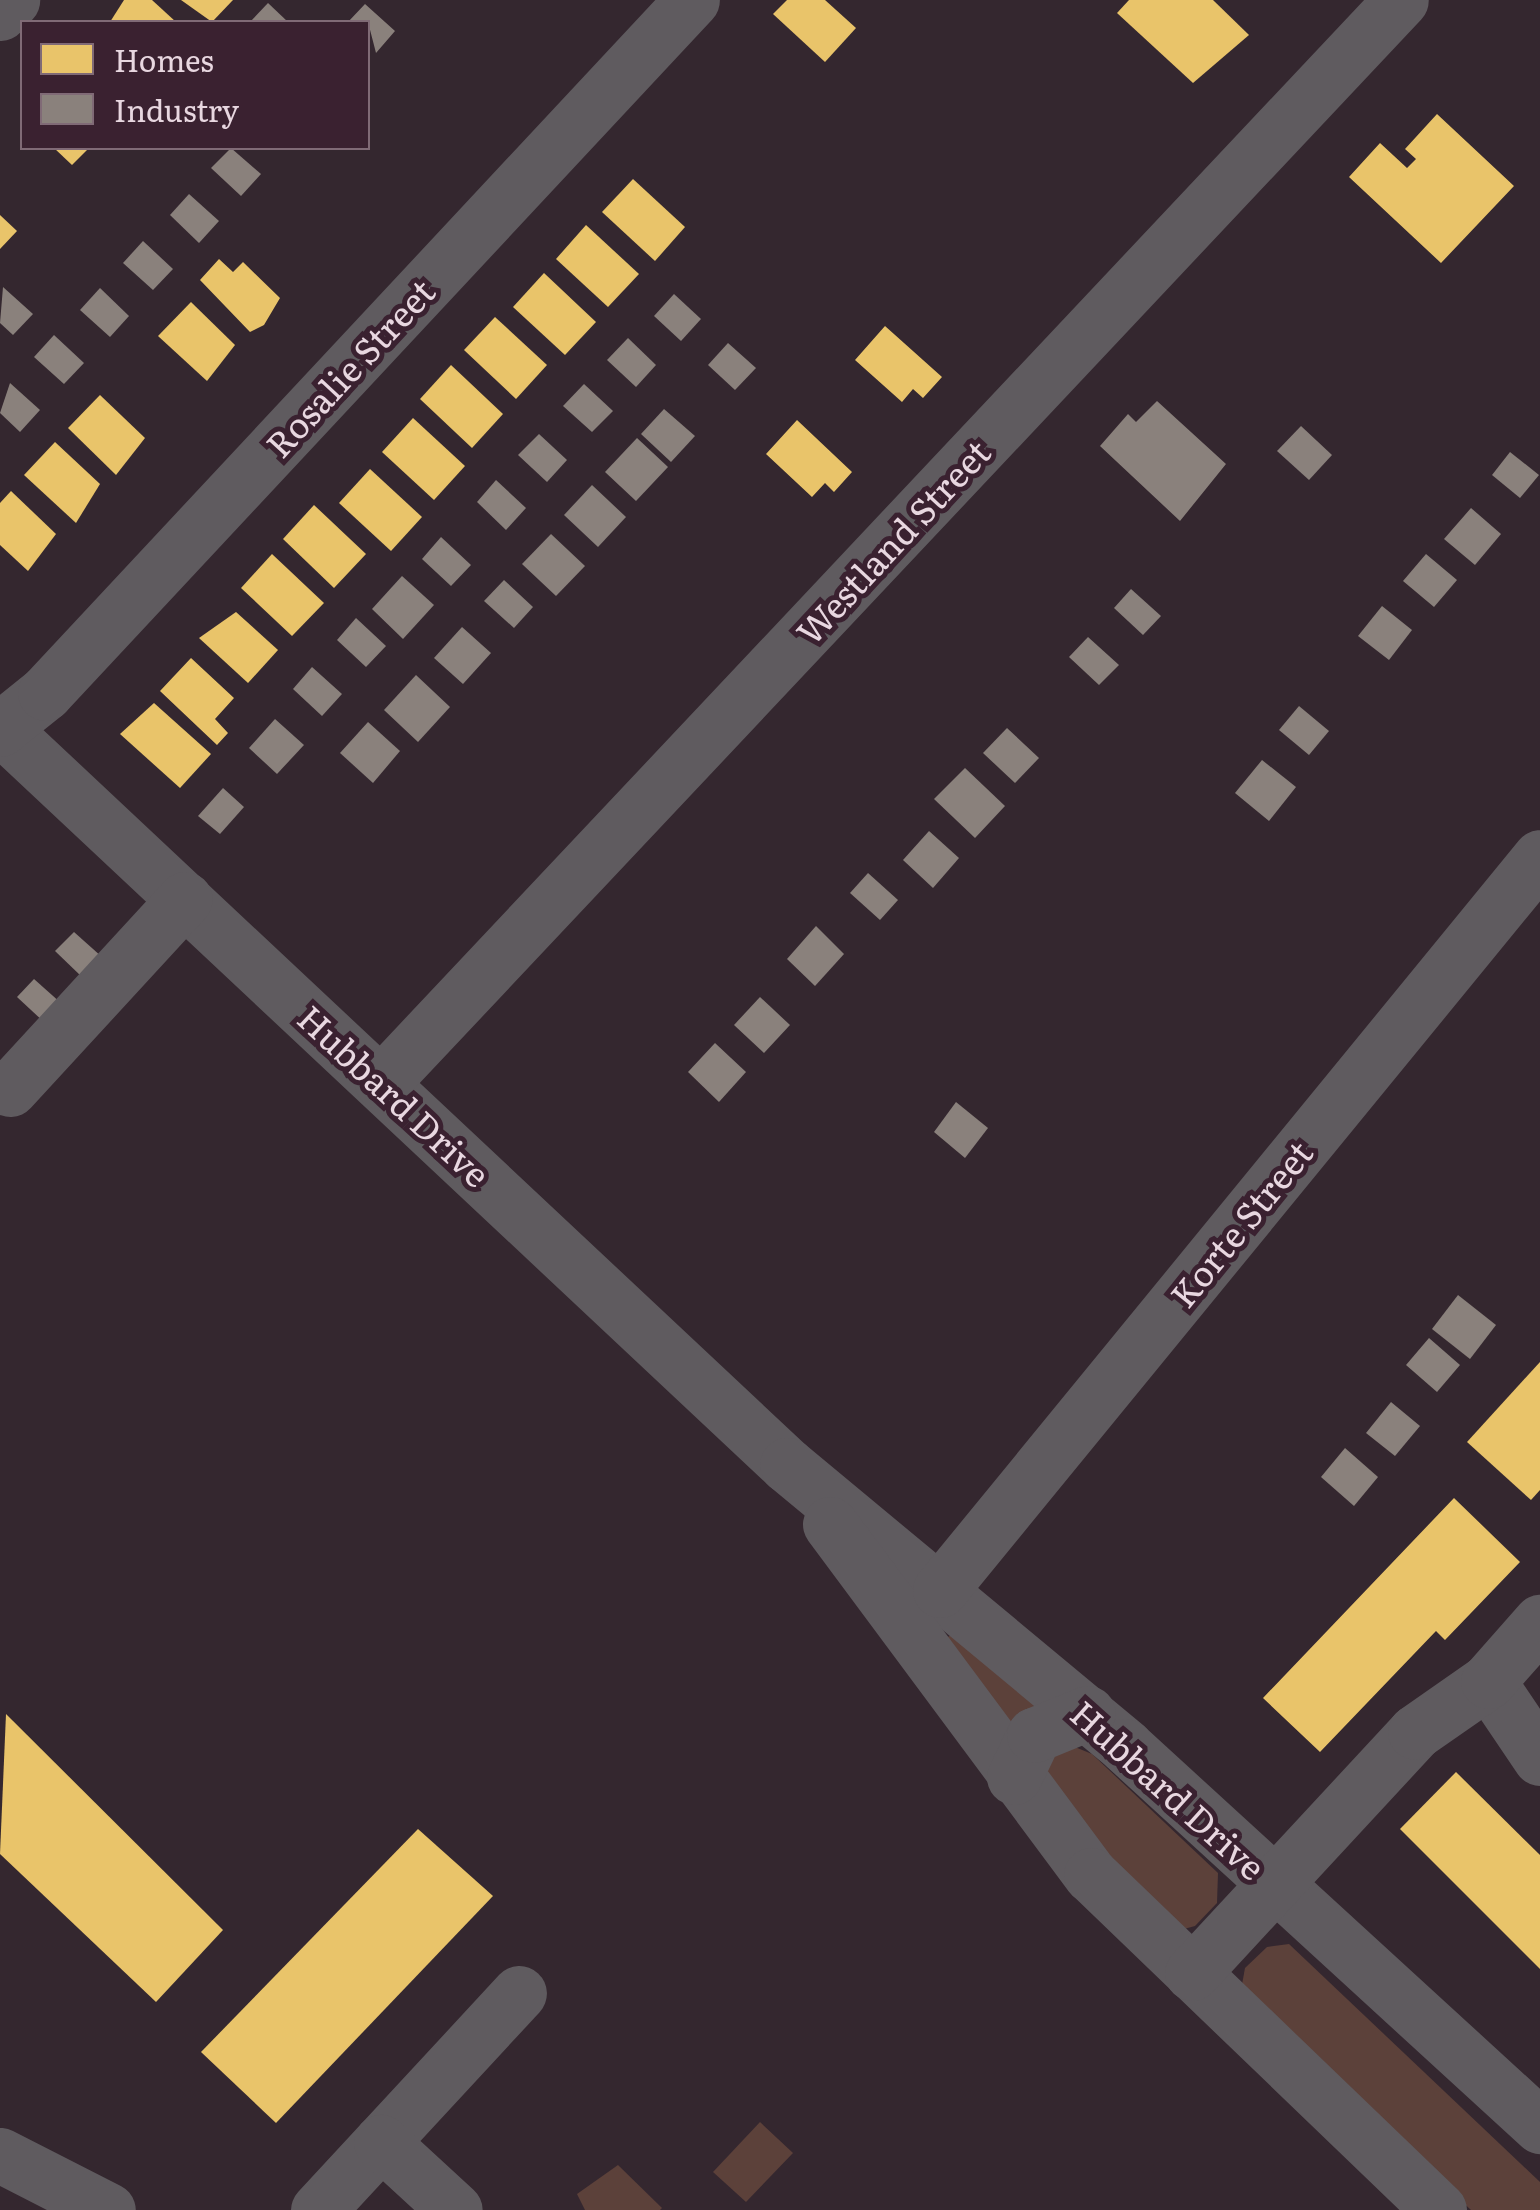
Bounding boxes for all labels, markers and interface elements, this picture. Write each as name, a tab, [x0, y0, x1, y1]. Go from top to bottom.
legend	[20, 20, 370, 150]
text: Homes	[114, 37, 214, 81]
text: Industry	[114, 87, 239, 131]
street label: Rosalie Street	[256, 269, 442, 465]
street label: Westland Street	[787, 430, 997, 652]
street label: Hubbard Drive	[290, 996, 500, 1194]
street label: Korte Street	[1160, 1131, 1320, 1315]
street label: Hubbard Drive	[1063, 1691, 1275, 1887]

